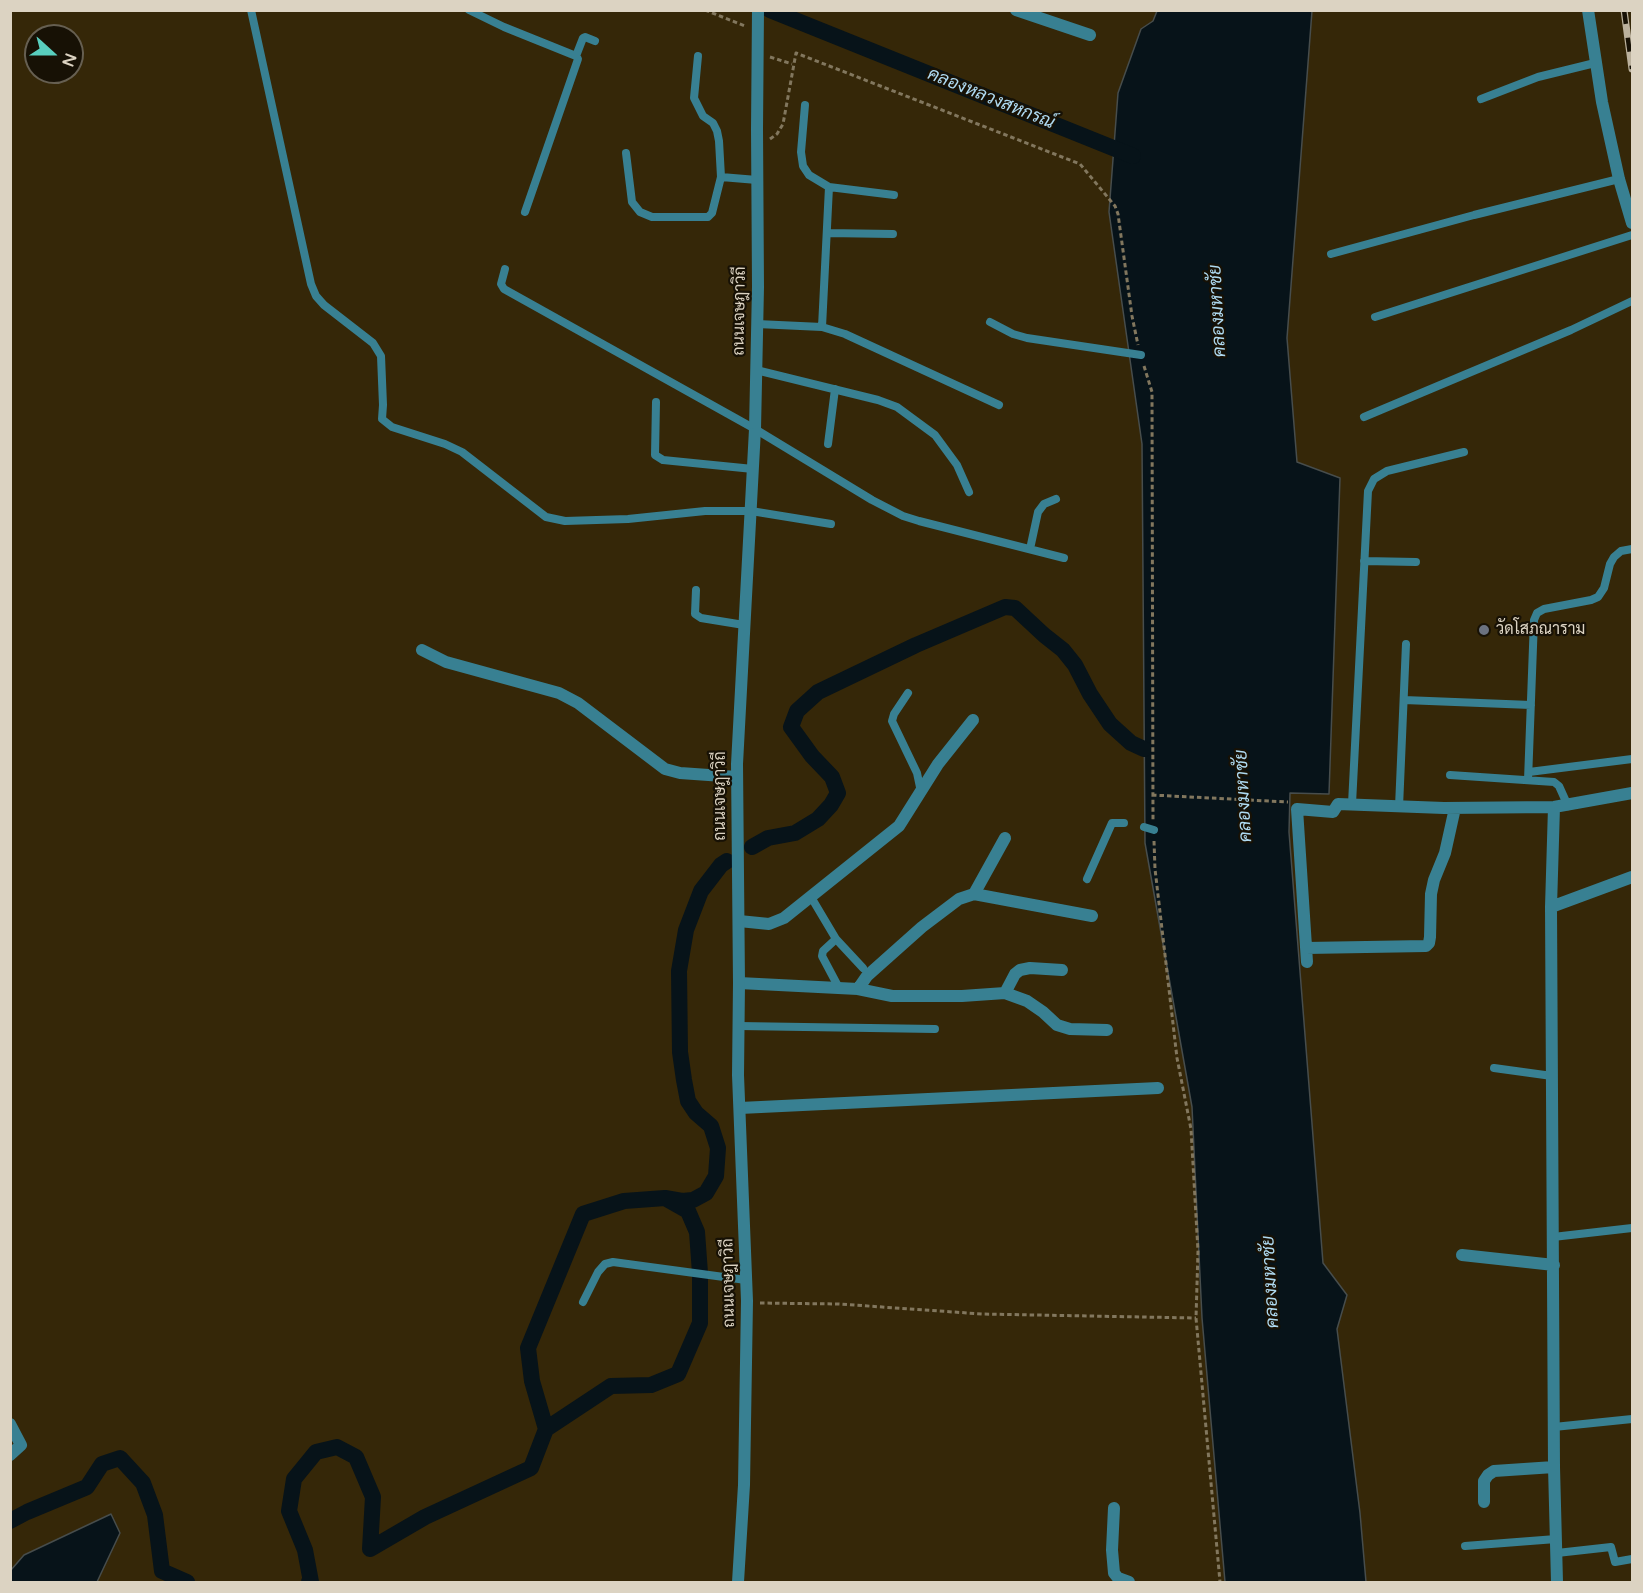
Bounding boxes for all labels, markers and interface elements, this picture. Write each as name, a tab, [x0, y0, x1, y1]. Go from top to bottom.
north arrow	[24, 24, 84, 84]
text: N	[57, 50, 81, 69]
water label: คลองหลวงสหกรณ์	[924, 64, 1058, 134]
water label: คลองมหาชัย	[1205, 264, 1231, 358]
street label: ถนนเจษฎาวิถี	[730, 266, 750, 356]
place label: วัดโสภณาราม	[1496, 620, 1585, 640]
marker: วัดโสภณาราม	[1477, 623, 1491, 637]
water label: คลองมหาชัย	[1231, 749, 1257, 843]
street label: ถนนเจษฎาวิถี	[711, 751, 731, 841]
water label: คลองมหาชัย	[1258, 1235, 1284, 1329]
street label: ถนนเจษฎาวิถี	[719, 1238, 739, 1328]

